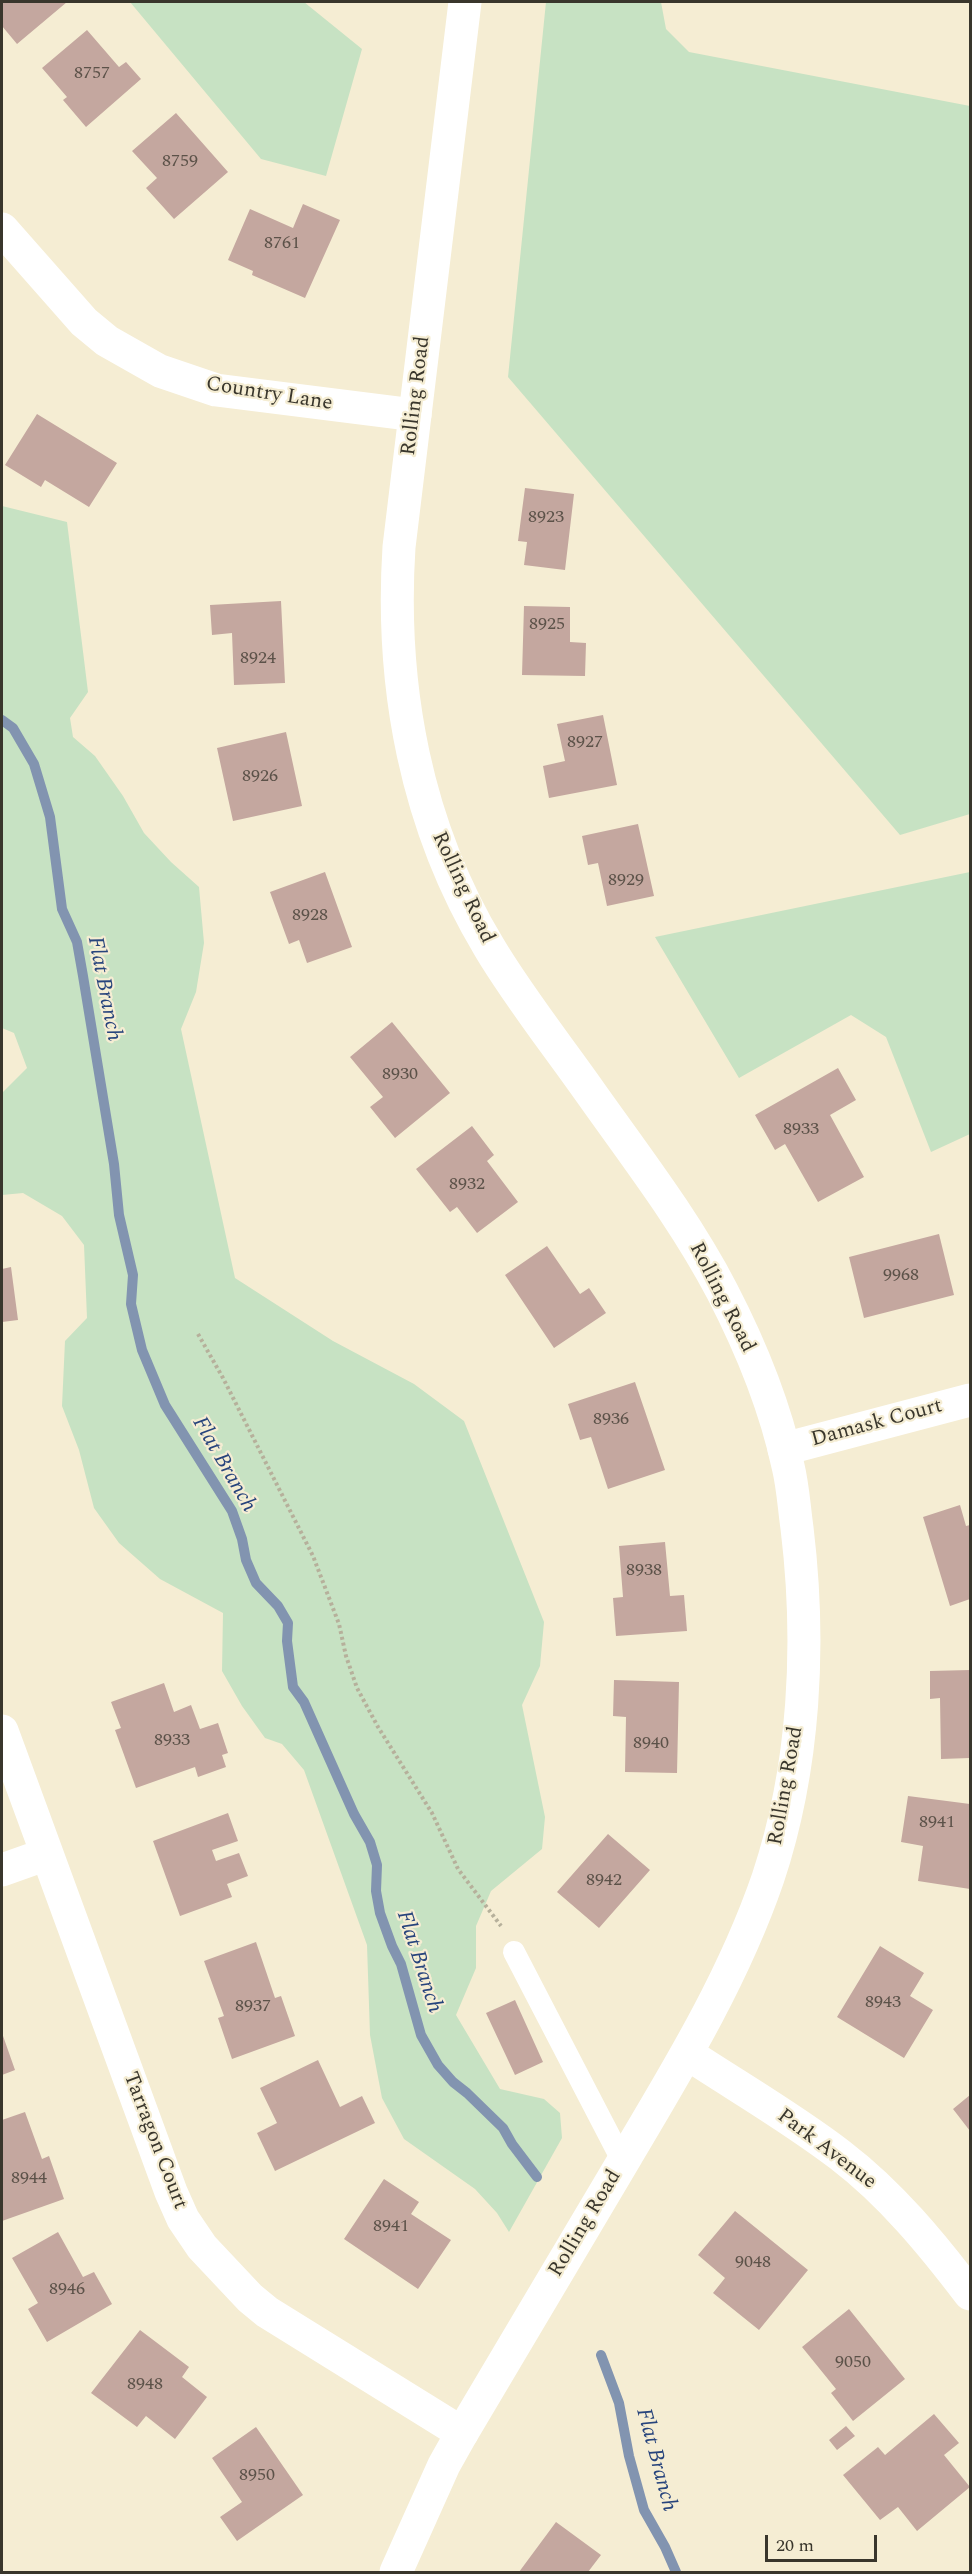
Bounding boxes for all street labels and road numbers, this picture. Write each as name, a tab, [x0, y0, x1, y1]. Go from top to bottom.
street label: Rolling Road	[397, 335, 437, 457]
street label: Country Lane	[204, 373, 334, 417]
street label: Rolling Road	[425, 828, 499, 948]
street label: Rolling Road	[682, 1239, 760, 1357]
street label: Damask Court	[809, 1394, 945, 1454]
street label: Rolling Road	[764, 1725, 810, 1847]
street label: Tarragon Court	[116, 2069, 192, 2213]
street label: Park Avenue	[771, 2104, 881, 2196]
street label: Rolling Road	[544, 2166, 628, 2282]

